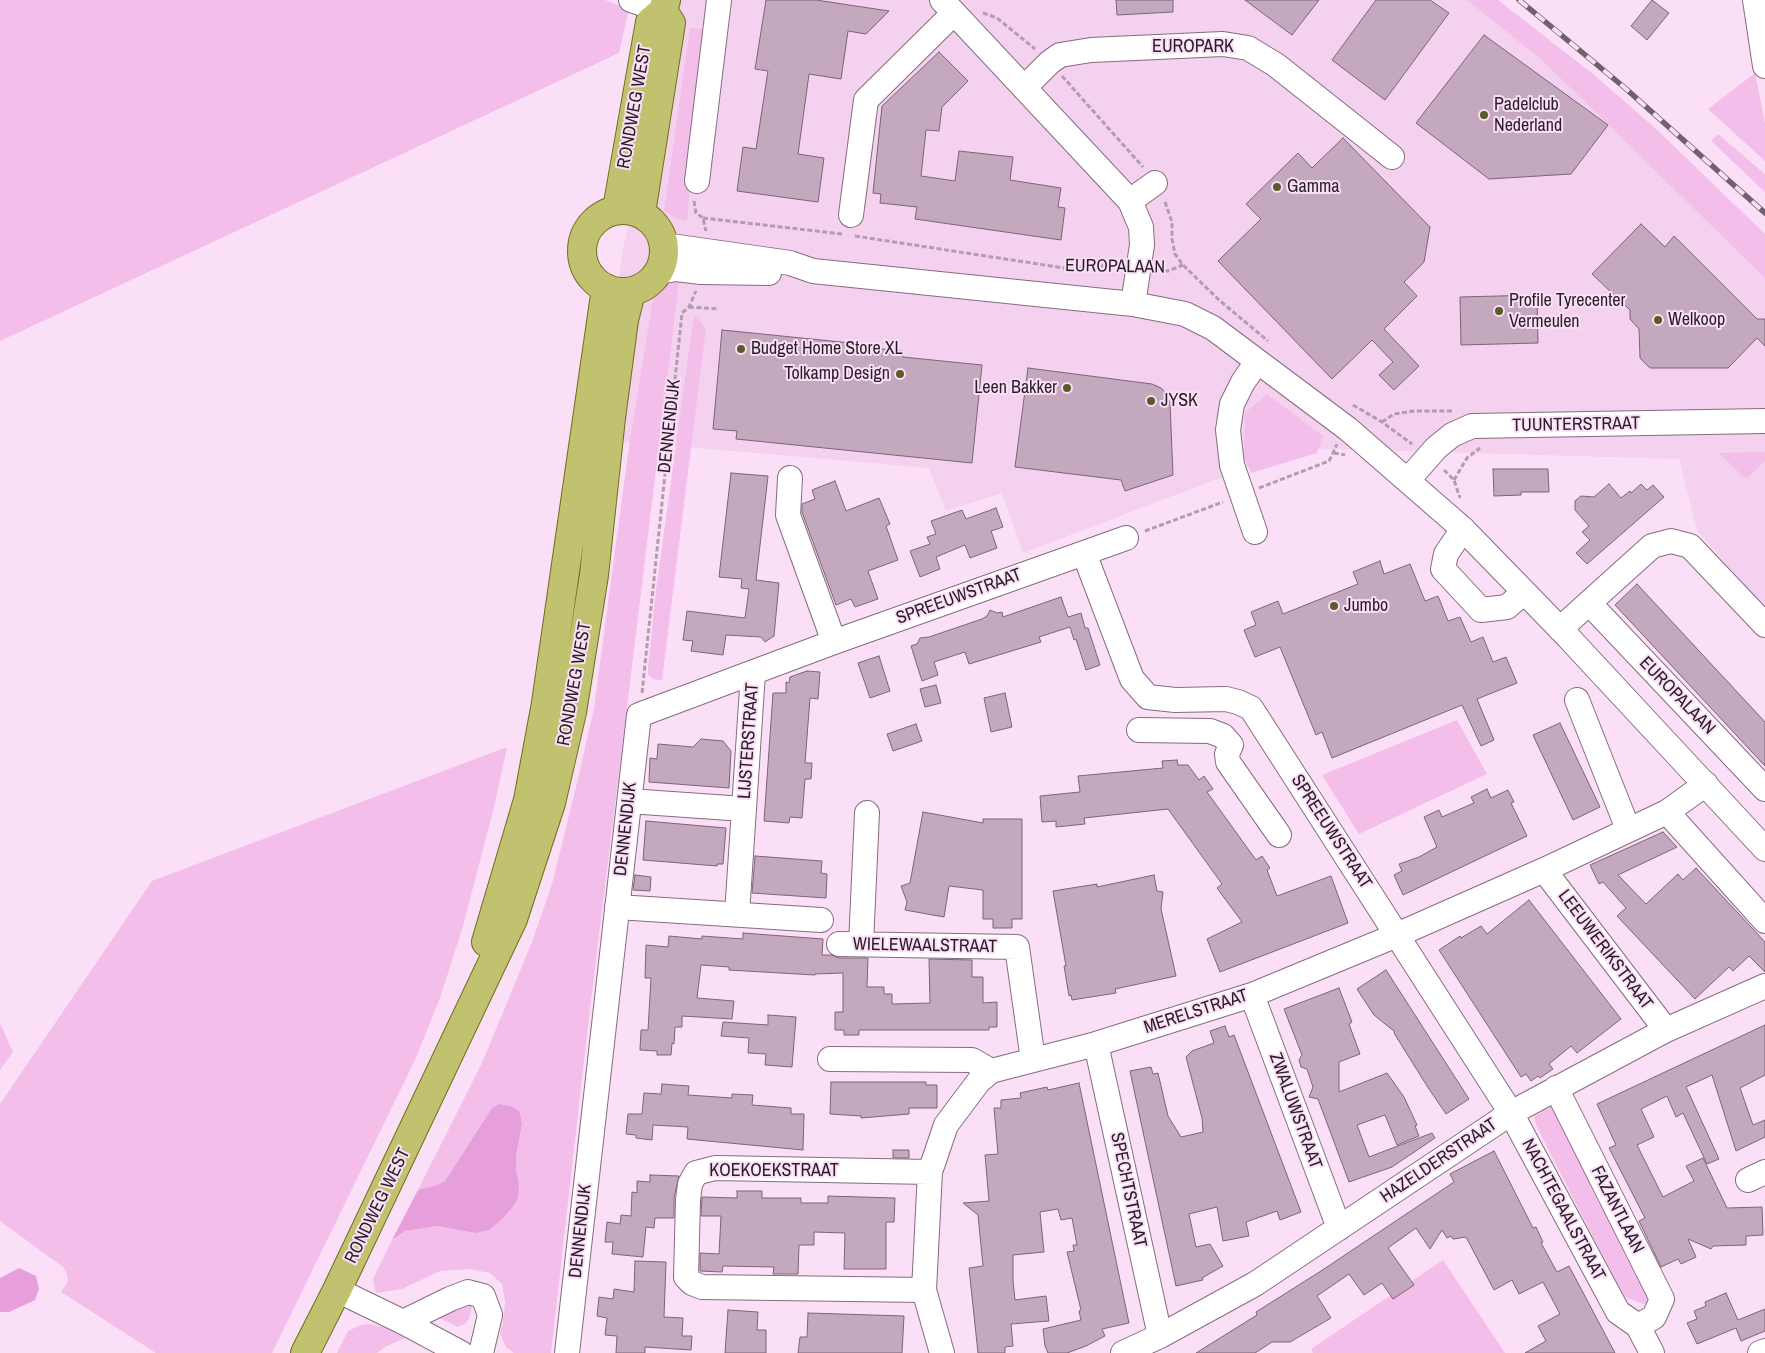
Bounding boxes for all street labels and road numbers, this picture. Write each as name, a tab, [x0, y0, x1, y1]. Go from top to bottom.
street label: EUROPARK	[1152, 36, 1234, 58]
street label: RONDWEG WEST	[613, 43, 657, 171]
street label: EUROPALAAN	[1065, 255, 1165, 279]
street label: DENNENDIJK	[654, 378, 686, 474]
street label: TUUNTERSTRAAT	[1512, 413, 1640, 437]
street label: SPREEUWSTRAAT	[893, 564, 1025, 630]
street label: RONDWEG WEST	[553, 620, 597, 748]
street label: EUROPALAAN	[1635, 653, 1719, 739]
street label: LIJSTERSTRAAT	[734, 682, 764, 800]
street label: SPREEUWSTRAAT	[1286, 771, 1376, 893]
street label: DENNENDIJK	[610, 781, 642, 877]
street label: LEEUWERIKSTRAAT	[1553, 886, 1657, 1014]
street label: WIELEWAALSTRAAT	[853, 934, 997, 958]
street label: MERELSTRAAT	[1141, 985, 1251, 1039]
street label: ZWALUWSTRAAT	[1264, 1050, 1326, 1172]
street label: HAZELDERSTRAAT	[1377, 1114, 1501, 1208]
street label: SPECHTSTRAAT	[1105, 1131, 1151, 1249]
street label: NACHTEGAALSTRAAT	[1517, 1136, 1609, 1284]
street label: RONDWEG WEST	[341, 1145, 415, 1267]
street label: KOEKOEKSTRAAT	[709, 1160, 839, 1182]
street label: FAZANTLAAN	[1586, 1163, 1648, 1257]
street label: DENNENDIJK	[565, 1183, 597, 1279]

